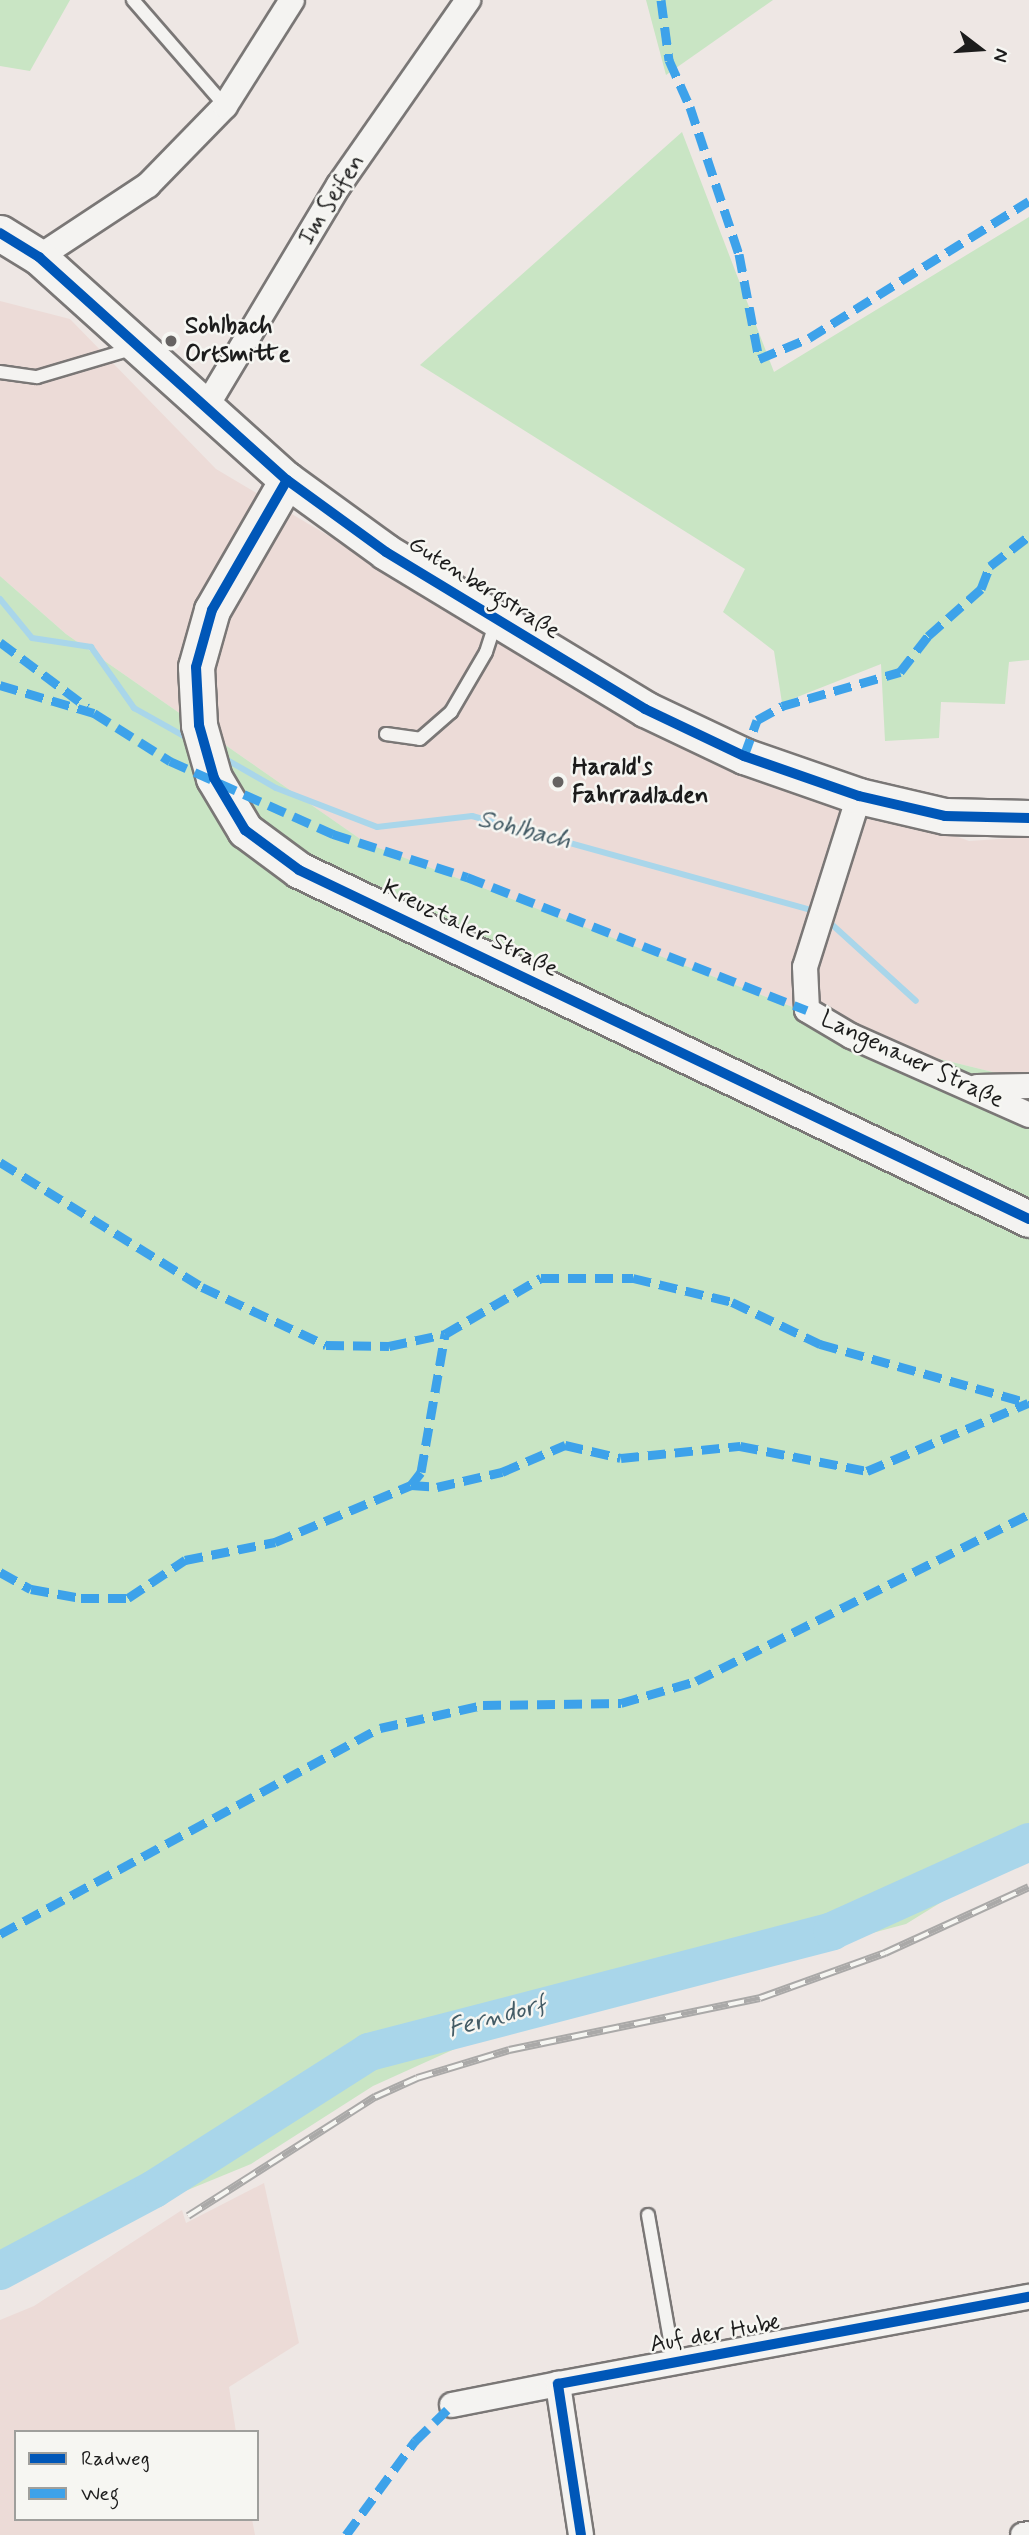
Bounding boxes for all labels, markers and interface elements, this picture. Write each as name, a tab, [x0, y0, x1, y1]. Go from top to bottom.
north arrow	[945, 14, 1015, 84]
text: N	[987, 46, 1014, 65]
street label: Im Seifen	[292, 149, 372, 251]
place label: Sohlbach Ortsmitte	[185, 313, 290, 369]
marker: Sohlbach Ortsmitte	[163, 333, 179, 349]
street label: Gutenbergstraße	[403, 530, 565, 646]
place label: Harald's Fahrradladen	[572, 754, 709, 810]
marker: Harald's Fahrradladen	[550, 774, 566, 790]
water label: Sohlbach	[474, 804, 574, 858]
street label: Kreuztaler Straße	[377, 874, 563, 984]
street label: Langenauer Straße	[816, 1005, 1008, 1115]
water label: Ferndorf	[445, 1990, 549, 2046]
street label: Auf der Hube	[649, 2309, 781, 2359]
legend	[14, 2430, 259, 2521]
text: Radweg	[81, 2445, 150, 2473]
text: Weg	[81, 2480, 119, 2508]

